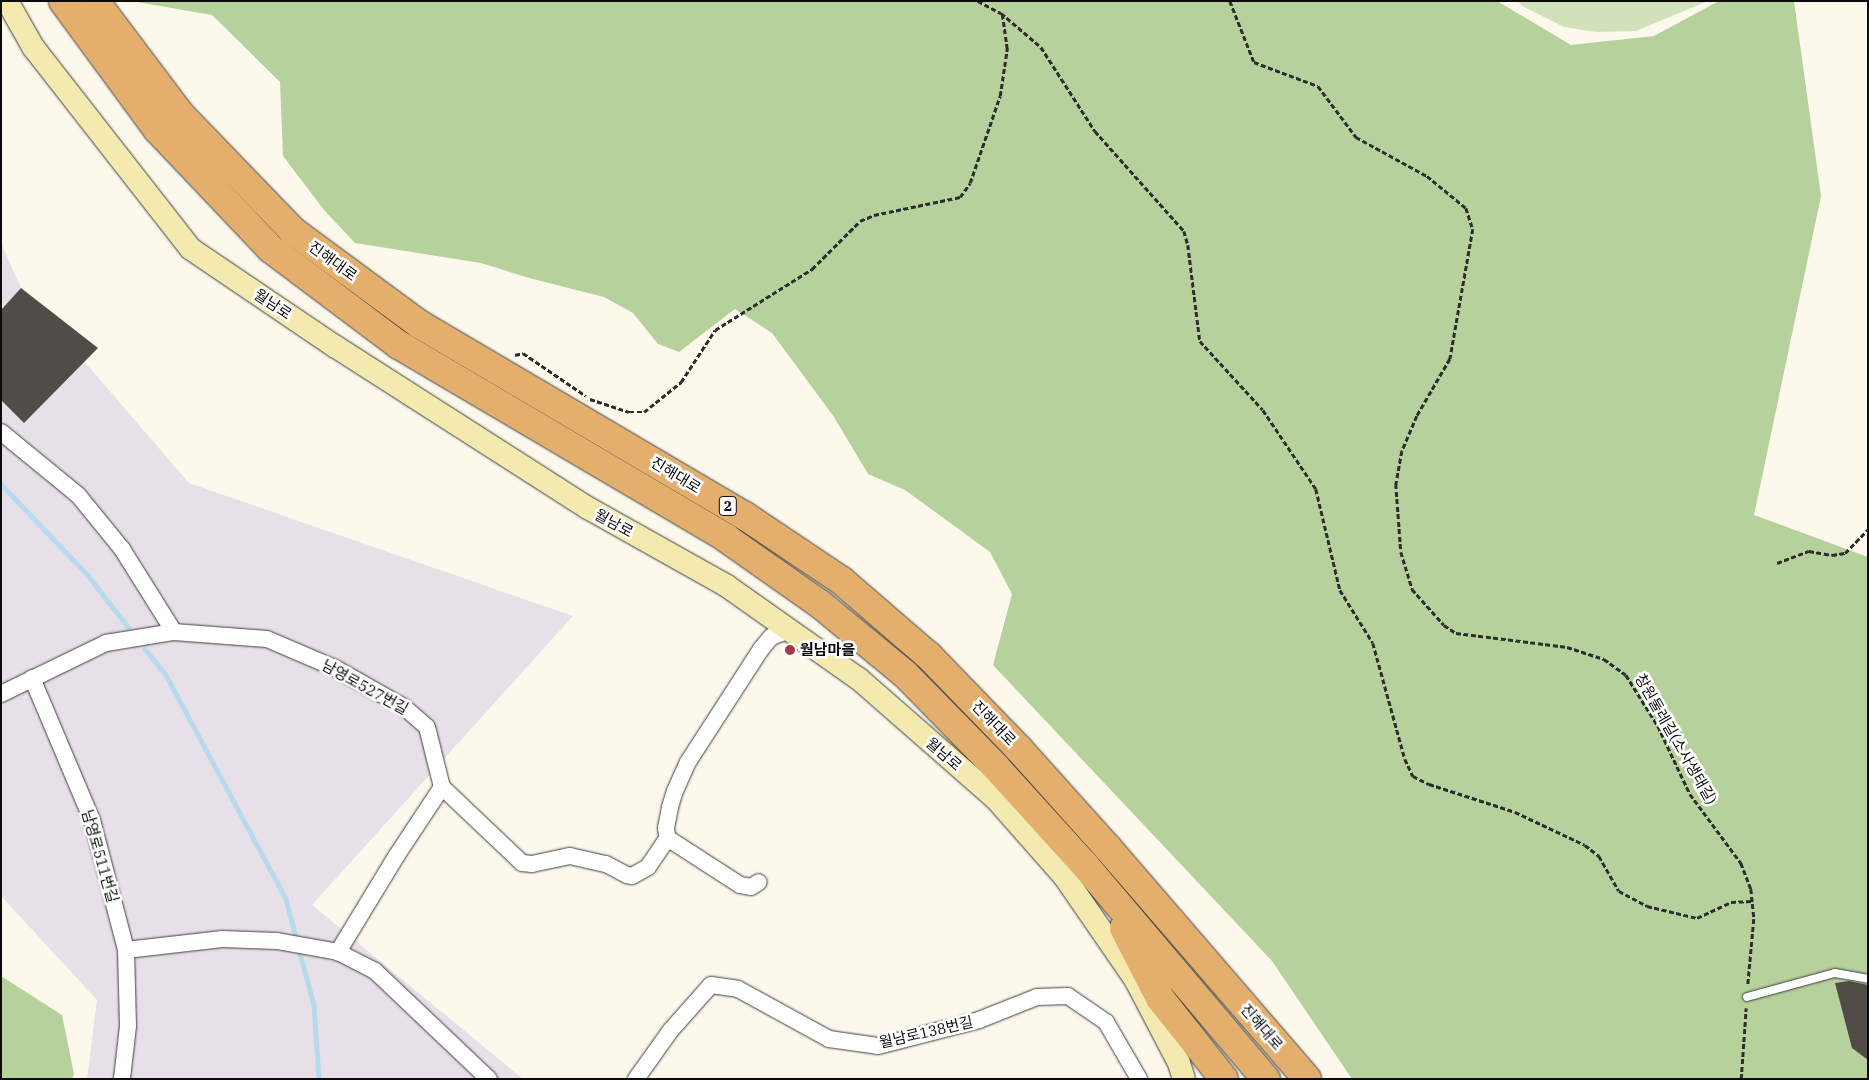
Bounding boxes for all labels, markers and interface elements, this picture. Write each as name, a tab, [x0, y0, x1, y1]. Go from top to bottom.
street label: 진해대로	[305, 237, 361, 285]
street label: 월남로	[251, 285, 295, 323]
street label: 진해대로	[648, 453, 704, 497]
road number: 2	[718, 494, 738, 518]
street label: 월남로	[592, 505, 636, 541]
place label: 월남마을	[800, 641, 855, 659]
marker: 월남마을	[784, 644, 796, 656]
street label: 남영로527번길	[319, 656, 411, 718]
street label: 창원둘레길(소사생태길)	[1631, 670, 1721, 808]
street label: 진해대로	[968, 697, 1020, 749]
street label: 월남로	[922, 734, 966, 774]
street label: 남영로511번길	[78, 807, 122, 905]
street label: 진해대로	[1237, 1000, 1287, 1054]
street label: 월남로138번길	[877, 1012, 975, 1052]

